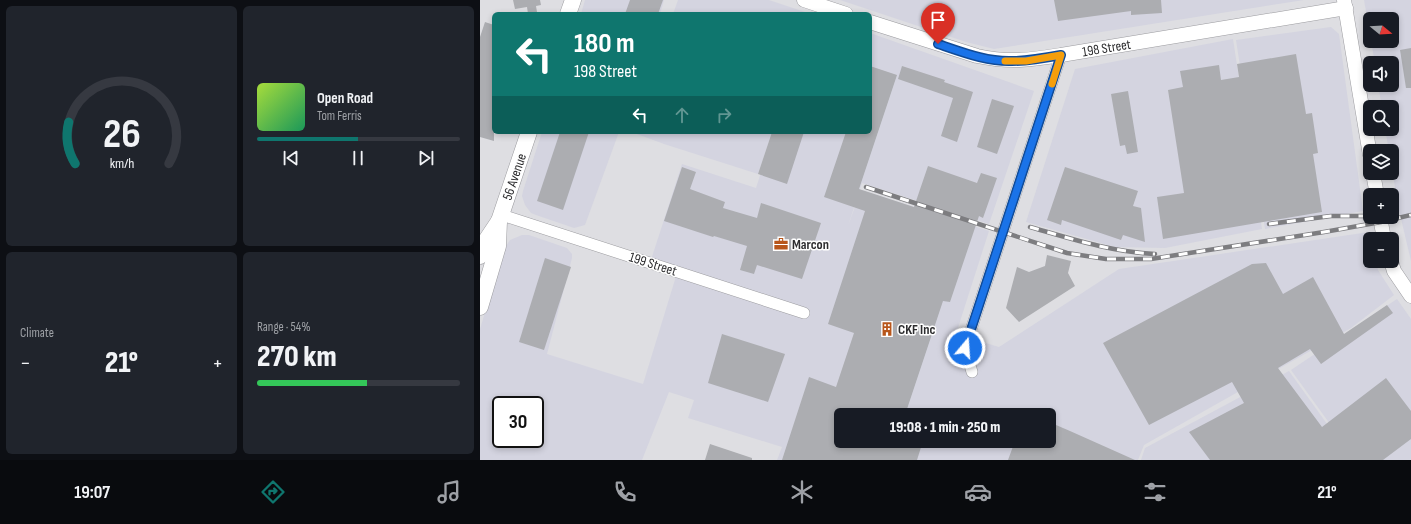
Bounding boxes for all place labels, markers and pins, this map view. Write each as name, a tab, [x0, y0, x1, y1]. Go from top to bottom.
pin	[921, 3, 955, 44]
office icon: Marcon	[773, 236, 789, 252]
place label: Marcon	[792, 236, 829, 253]
building icon: CKF Inc	[879, 321, 895, 337]
place label: CKF Inc	[898, 321, 935, 338]

